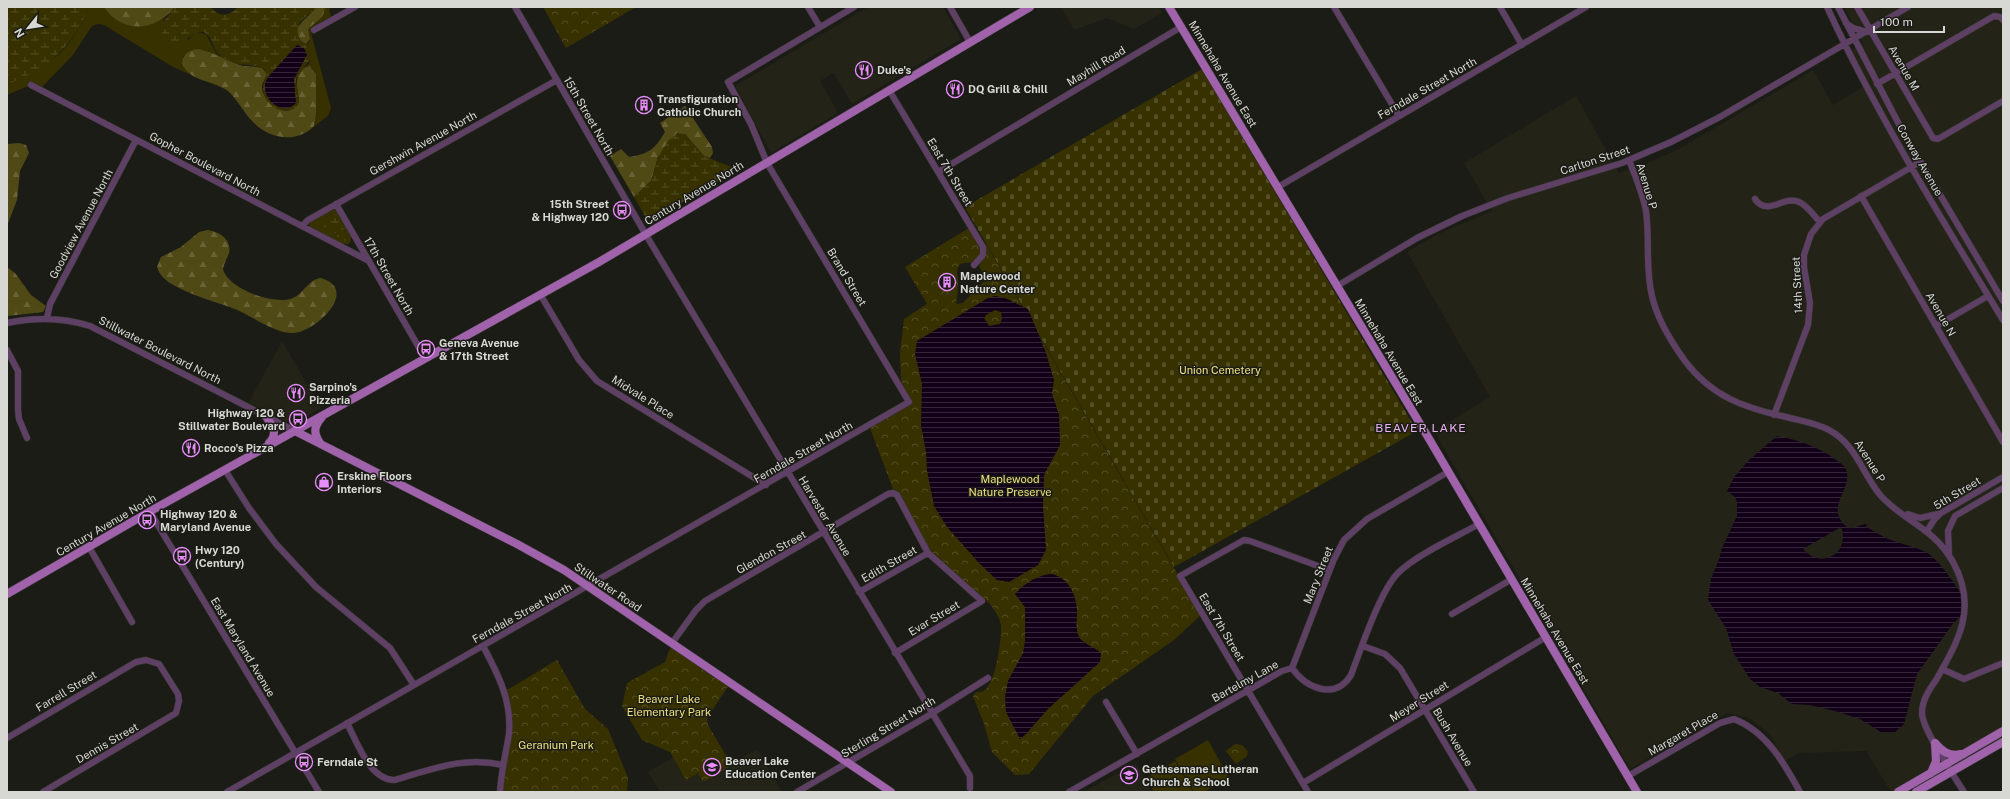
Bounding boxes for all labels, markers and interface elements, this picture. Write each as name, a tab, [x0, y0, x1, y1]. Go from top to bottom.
north arrow	[8, 8, 48, 48]
scale bar	[1874, 8, 1944, 34]
text: 100 m	[1880, 15, 1913, 29]
street label: Minnehaha Avenue East	[1186, 19, 1260, 129]
text: N	[12, 26, 27, 40]
street label: Avenue M	[1886, 43, 1922, 93]
street label: Mayhill Road	[1065, 44, 1127, 88]
street label: Ferndale Street North	[1376, 55, 1478, 121]
restaurant icon: Duke's	[854, 60, 874, 80]
place label: Duke's	[877, 64, 911, 76]
street label: 15th Street North	[562, 75, 616, 157]
restaurant icon: DQ Grill & Chill	[945, 79, 965, 99]
place label: DQ Grill & Chill	[968, 83, 1048, 95]
place label: Transfiguration Catholic Church	[657, 93, 741, 118]
building icon: Transfiguration Catholic Church	[634, 95, 654, 115]
street label: Gershwin Avenue North	[367, 109, 479, 177]
street label: Conway Avenue	[1895, 122, 1945, 198]
street label: Gopher Boulevard North	[148, 130, 262, 198]
street label: East 7th Street	[925, 136, 975, 208]
street label: Carlton Street	[1559, 143, 1631, 177]
street label: Century Avenue North	[642, 159, 746, 227]
street label: Avenue P	[1634, 162, 1660, 210]
street label: Goodview Avenue North	[47, 167, 115, 281]
place label: 15th Street & Highway 120	[531, 198, 609, 223]
bus stop icon: 15th Street & Highway 120	[612, 200, 632, 220]
street label: 17th Street North	[362, 235, 416, 317]
street label: Brand Street	[825, 246, 869, 308]
street label: 14th Street	[1790, 256, 1804, 314]
place label: Maplewood Nature Center	[960, 270, 1035, 295]
building icon: Maplewood Nature Center	[937, 272, 957, 292]
street label: Avenue N	[1924, 290, 1958, 338]
street label: Minnehaha Avenue East	[1352, 297, 1426, 407]
street label: Stillwater Boulevard North	[97, 314, 223, 386]
place label: Geneva Avenue & 17th Street	[439, 337, 519, 362]
bus stop icon: Geneva Avenue & 17th Street	[416, 339, 436, 359]
park label: Union Cemetery	[1179, 364, 1261, 376]
street label: Midvale Place	[610, 373, 676, 421]
place label: Sarpino's Pizzeria	[309, 381, 357, 406]
restaurant icon: Sarpino's Pizzeria	[286, 383, 306, 403]
place label: Highway 120 & Stillwater Boulevard	[178, 407, 285, 432]
bus stop icon: Highway 120 & Stillwater Boulevard	[288, 409, 308, 429]
street label: Ferndale Street North	[752, 419, 854, 485]
district label: BEAVER LAKE	[1375, 421, 1467, 435]
restaurant icon: Rocco's Pizza	[181, 438, 201, 458]
street label: Avenue P	[1852, 438, 1888, 484]
place label: Rocco's Pizza	[204, 442, 273, 454]
place label: Erskine Floors Interiors	[337, 470, 412, 495]
shop icon: Erskine Floors Interiors	[314, 472, 334, 492]
park label: Maplewood Nature Preserve	[968, 473, 1052, 498]
street label: Harvester Avenue	[796, 474, 854, 558]
street label: 5th Street	[1931, 474, 1983, 512]
street label: Century Avenue North	[54, 492, 158, 558]
place label: Highway 120 & Maryland Avenue	[160, 508, 251, 533]
bus stop icon: Highway 120 & Maryland Avenue	[137, 510, 157, 530]
street label: Glendon Street	[734, 528, 808, 576]
street label: Edith Street	[859, 543, 919, 585]
place label: Hwy 120 (Century)	[195, 544, 244, 569]
street label: Mary Street	[1301, 545, 1335, 605]
bus stop icon: Hwy 120 (Century)	[172, 546, 192, 566]
street label: Stillwater Road	[572, 560, 644, 614]
street label: Minnehaha Avenue East	[1518, 576, 1592, 686]
street label: Ferndale Street North	[470, 581, 574, 645]
street label: East 7th Street	[1197, 591, 1247, 663]
street label: East Maryland Avenue	[208, 595, 278, 699]
street label: Evar Street	[906, 598, 962, 638]
street label: Bartelmy Lane	[1210, 658, 1280, 704]
street label: Farrell Street	[34, 668, 98, 714]
street label: Meyer Street	[1387, 678, 1451, 724]
park label: Beaver Lake Elementary Park	[627, 693, 711, 718]
street label: Sterling Street North	[839, 694, 937, 760]
street label: Bush Avenue	[1431, 706, 1475, 768]
street label: Margaret Place	[1646, 708, 1720, 758]
street label: Dennis Street	[74, 720, 140, 766]
park label: Geranium Park	[518, 739, 594, 751]
bus stop icon: Ferndale St	[294, 752, 314, 772]
place label: Beaver Lake Education Center	[725, 755, 816, 780]
place label: Ferndale St	[317, 756, 378, 768]
school or university icon: Beaver Lake Education Center	[702, 757, 722, 777]
place label: Gethsemane Lutheran Church & School	[1142, 763, 1259, 788]
school or university icon: Gethsemane Lutheran Church & School	[1119, 765, 1139, 785]

